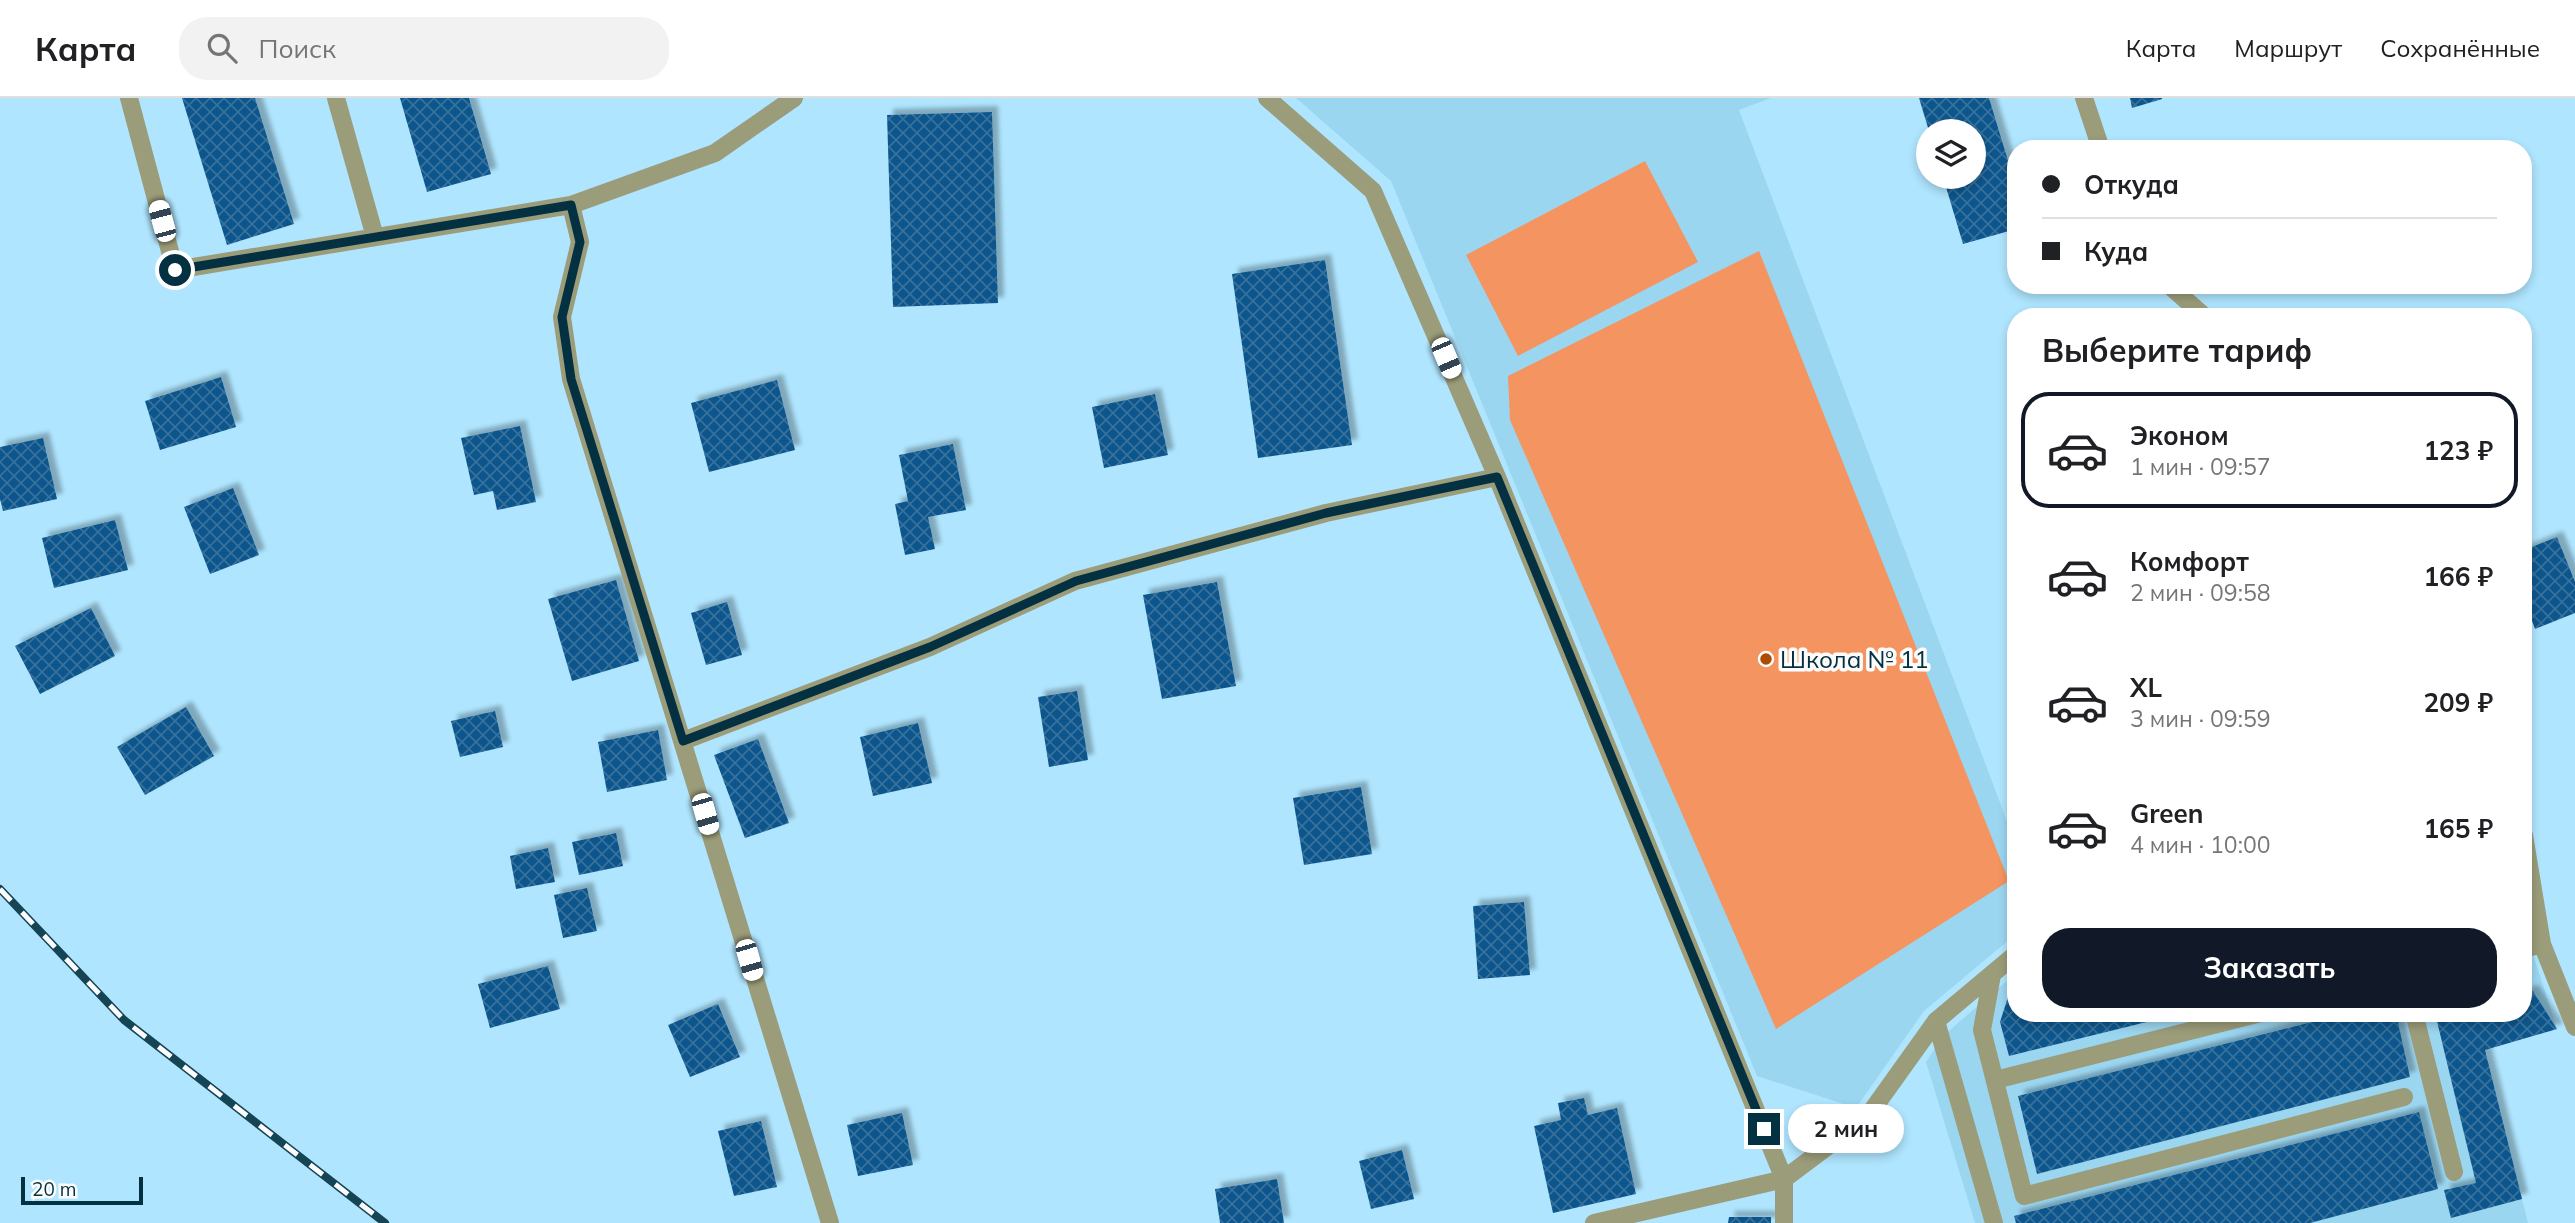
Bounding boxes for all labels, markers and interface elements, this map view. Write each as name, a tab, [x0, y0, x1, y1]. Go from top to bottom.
search box	[179, 17, 669, 80]
text: Карта	[35, 28, 137, 69]
icon: search	[203, 29, 241, 67]
text: Поиск	[259, 32, 336, 65]
text: Карта	[2126, 33, 2196, 63]
text: Маршрут	[2234, 33, 2342, 63]
text: Сохранённые	[2380, 33, 2540, 63]
map controls	[1916, 119, 1986, 189]
button: layers	[1916, 119, 1986, 189]
text: Откуда	[2084, 168, 2179, 201]
car	[147, 198, 178, 244]
text: Куда	[2084, 235, 2148, 268]
route start	[159, 254, 191, 286]
text: Выберите тариф	[2042, 330, 2312, 370]
car	[1429, 335, 1464, 381]
icon: car	[2046, 419, 2109, 482]
text: Эконом	[2130, 419, 2229, 452]
text: 123 ₽	[2423, 434, 2493, 467]
text: 1 мин · 09:57	[2130, 452, 2270, 481]
icon: car	[2046, 545, 2109, 608]
text: Комфорт	[2130, 545, 2249, 578]
text: 166 ₽	[2423, 560, 2493, 593]
text: 2 мин · 09:58	[2130, 578, 2270, 607]
place label: Школа № 11	[1780, 644, 1929, 674]
marker: Школа № 11	[1758, 651, 1774, 667]
icon: car	[2046, 671, 2109, 734]
text: XL	[2130, 671, 2162, 704]
text: 209 ₽	[2423, 686, 2493, 719]
text: 3 мин · 09:59	[2130, 704, 2270, 733]
car	[690, 791, 721, 837]
icon: car	[2046, 797, 2109, 860]
text: Green	[2130, 797, 2203, 830]
text: 165 ₽	[2423, 812, 2493, 845]
text: 4 мин · 10:00	[2130, 830, 2270, 859]
button: Заказать	[2042, 928, 2497, 1008]
car	[734, 937, 765, 983]
callout: 2 мин	[1788, 1104, 1904, 1154]
route end	[1748, 1113, 1780, 1145]
text: 2 мин	[1814, 1114, 1878, 1143]
scale bar	[21, 1174, 144, 1206]
text: 20 m	[32, 1177, 76, 1201]

